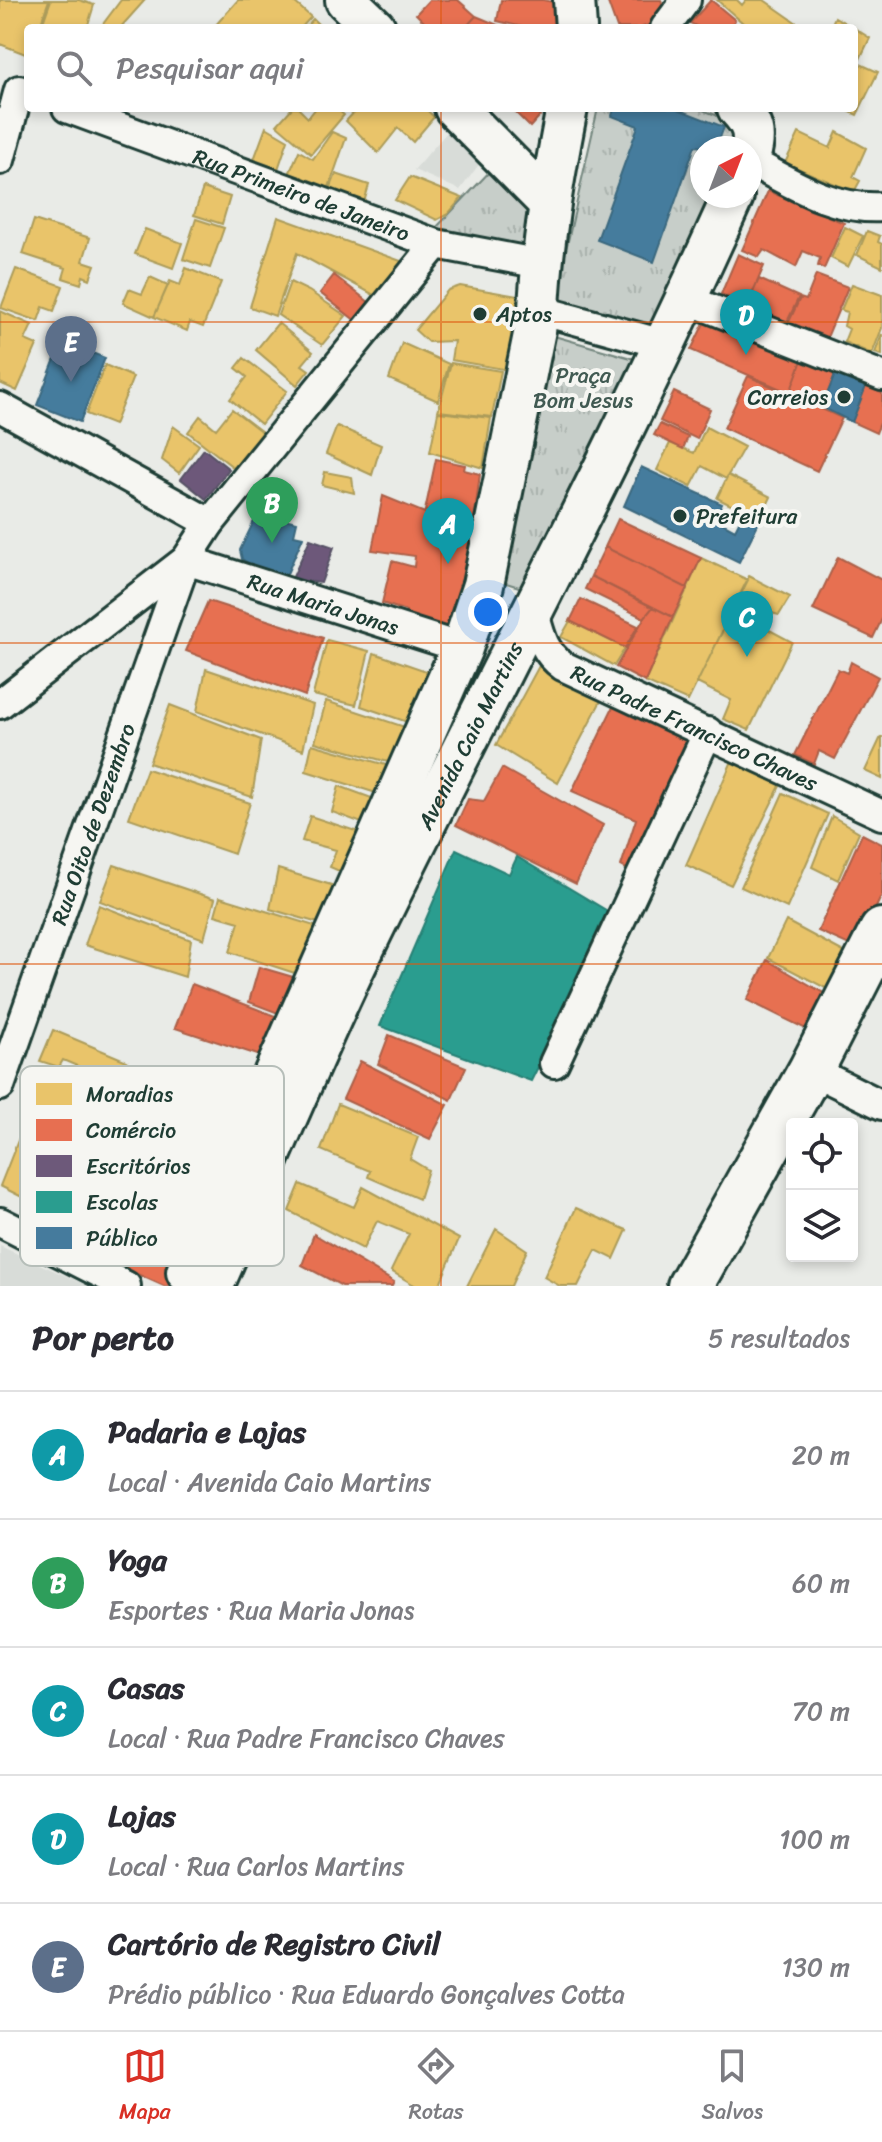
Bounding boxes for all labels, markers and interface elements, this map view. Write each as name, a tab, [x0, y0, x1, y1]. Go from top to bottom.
search box	[24, 24, 858, 112]
text: Pesquisar aqui	[116, 41, 304, 95]
icon: search	[52, 46, 96, 90]
north arrow	[690, 136, 762, 208]
street label: Rua Primeiro de Janeiro	[188, 137, 416, 252]
pin: D	[720, 289, 772, 355]
place label: Aptos	[495, 295, 552, 334]
marker: Aptos	[471, 305, 489, 323]
pin: E	[45, 316, 97, 382]
park label: Praça Bom Jesus	[533, 356, 633, 420]
place label: Correios	[747, 378, 828, 417]
marker: Correios	[835, 388, 853, 406]
pin: B	[246, 477, 298, 543]
place label: Prefeitura	[696, 497, 798, 536]
pin: A	[422, 498, 474, 564]
marker: Prefeitura	[671, 507, 689, 525]
street label: Rua Maria Jonas	[243, 561, 404, 646]
pin: C	[721, 591, 773, 657]
your location	[468, 592, 508, 632]
street label: Avenida Caio Martins	[405, 634, 534, 837]
street label: Rua Padre Francisco Chaves	[564, 653, 825, 802]
street label: Rua Oito de Dezembro	[39, 718, 146, 930]
legend	[20, 1066, 284, 1266]
text: Moradias	[86, 1075, 173, 1114]
text: Comércio	[86, 1111, 176, 1150]
map controls	[786, 1118, 858, 1262]
button: locate	[786, 1118, 858, 1190]
text: Escritórios	[86, 1147, 190, 1186]
text: Escolas	[86, 1183, 159, 1222]
button: layers	[786, 1190, 858, 1262]
text: Público	[86, 1219, 158, 1258]
text: Por perto	[32, 1308, 174, 1368]
text: 5 resultados	[708, 1315, 850, 1361]
text: Padaria e Lojas	[108, 1405, 306, 1459]
text: A	[49, 1432, 67, 1478]
text: 20 m	[792, 1432, 850, 1478]
text: Local · Avenida Caio Martins	[108, 1459, 431, 1505]
text: Yoga	[108, 1533, 167, 1587]
text: B	[50, 1560, 66, 1606]
text: 60 m	[792, 1560, 850, 1606]
text: Esportes · Rua Maria Jonas	[108, 1587, 414, 1633]
text: Casas	[108, 1661, 184, 1715]
text: C	[50, 1688, 66, 1734]
text: 70 m	[792, 1688, 850, 1734]
text: Local · Rua Padre Francisco Chaves	[108, 1715, 505, 1761]
text: Lojas	[108, 1789, 176, 1843]
text: D	[50, 1816, 66, 1862]
text: 100 m	[779, 1816, 850, 1862]
text: Local · Rua Carlos Martins	[108, 1843, 404, 1889]
text: Cartório de Registro Civil	[108, 1917, 440, 1971]
text: E	[51, 1944, 65, 1990]
text: 130 m	[781, 1944, 850, 1990]
text: Prédio público · Rua Eduardo Gonçalves Cotta	[108, 1971, 625, 2017]
tab: Mapa	[119, 2044, 171, 2131]
tab: Rotas	[408, 2044, 464, 2131]
tab: Salvos	[702, 2044, 763, 2131]

